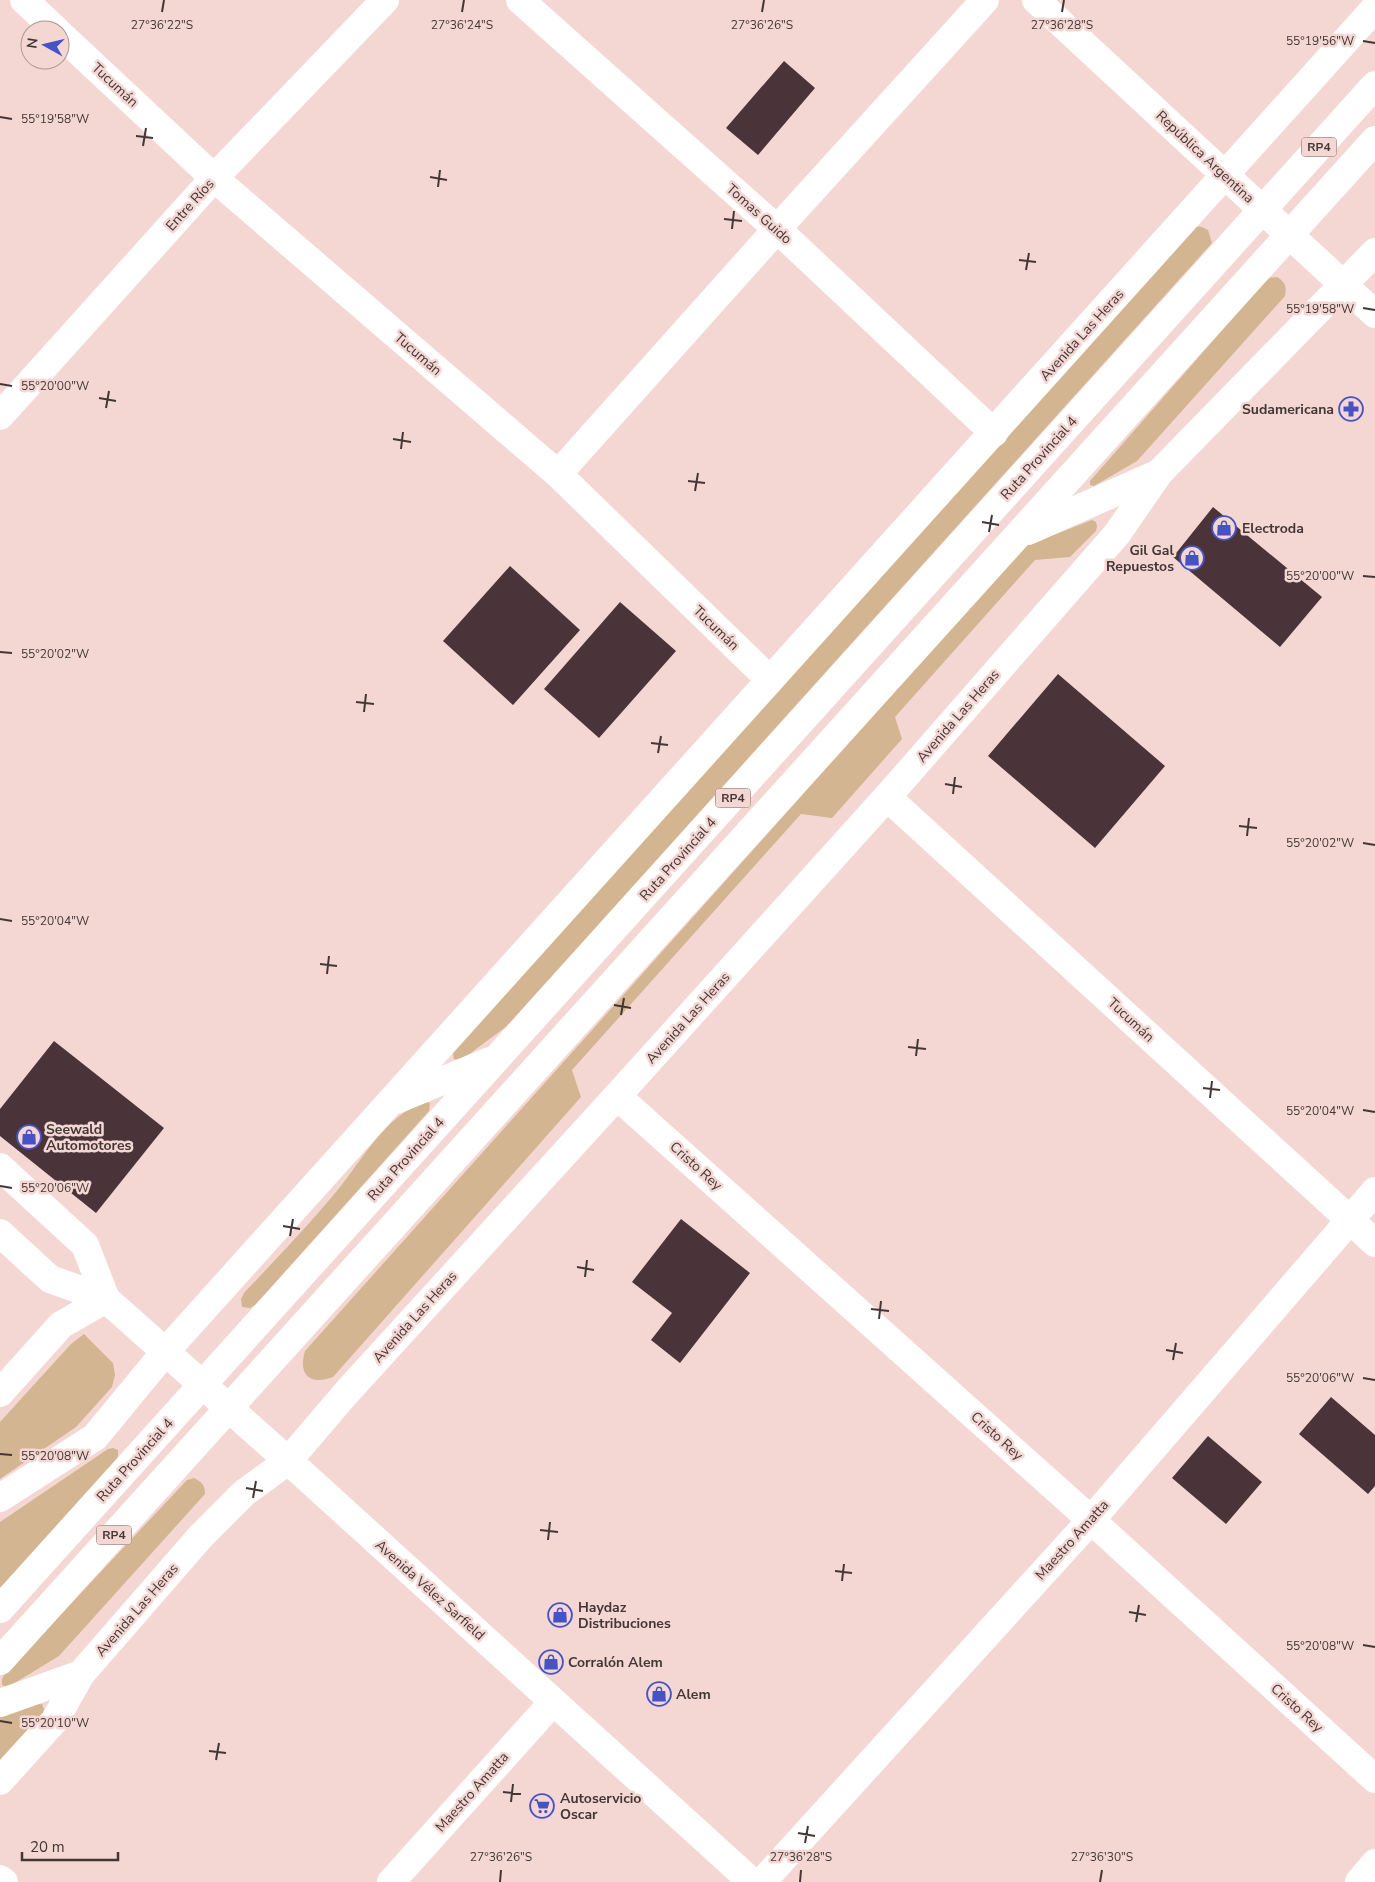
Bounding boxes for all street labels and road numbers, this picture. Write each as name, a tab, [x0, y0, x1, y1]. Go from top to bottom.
street label: Tucumán	[88, 59, 142, 111]
street label: República Argentina	[1152, 106, 1258, 208]
road number: RP4	[1302, 138, 1336, 156]
street label: Entre Ríos	[161, 175, 219, 235]
street label: Tomas Guido	[722, 179, 796, 249]
street label: Avenida Las Heras	[1036, 285, 1128, 385]
street label: Tucumán	[390, 328, 446, 380]
street label: Ruta Provincial 4	[996, 412, 1082, 504]
street label: Tucumán	[689, 601, 743, 655]
street label: Avenida Las Heras	[912, 665, 1004, 767]
road number: RP4	[716, 788, 750, 808]
street label: Ruta Provincial 4	[635, 813, 721, 905]
street label: Avenida Las Heras	[642, 968, 734, 1068]
street label: Tucumán	[1104, 994, 1158, 1046]
street label: Ruta Provincial 4	[363, 1113, 449, 1205]
street label: Cristo Rey	[666, 1137, 727, 1195]
street label: Avenida Las Heras	[369, 1267, 461, 1367]
street label: Cristo Rey	[967, 1407, 1028, 1465]
street label: Ruta Provincial 4	[92, 1414, 178, 1506]
street label: Maestro Amatta	[1031, 1496, 1113, 1584]
road number: RP4	[96, 1526, 132, 1544]
street label: Avenida Vélez Sarfield	[371, 1536, 489, 1644]
street label: Avenida Las Heras	[91, 1559, 183, 1661]
street label: Cristo Rey	[1267, 1679, 1328, 1737]
street label: Maestro Amatta	[431, 1748, 513, 1836]

